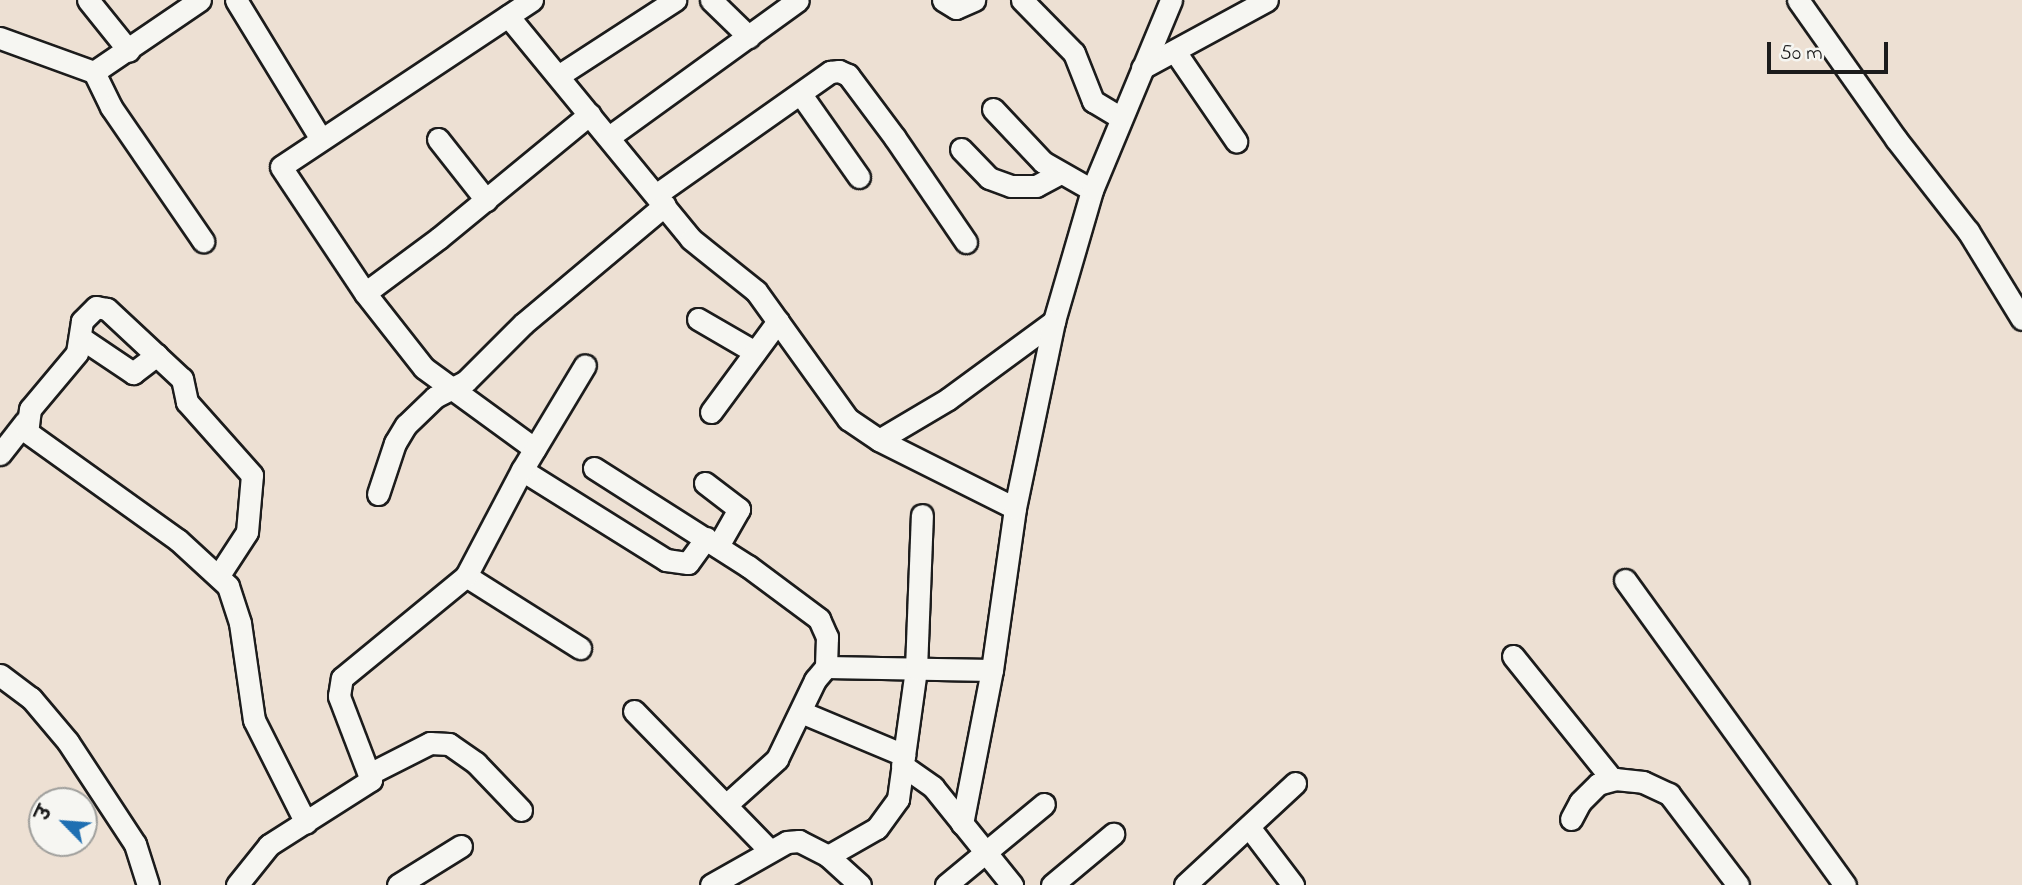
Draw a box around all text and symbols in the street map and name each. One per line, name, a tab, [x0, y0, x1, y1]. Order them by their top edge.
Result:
scale bar	[1770, 28, 1891, 72]
text: 50 m	[1780, 39, 1823, 69]
north arrow	[28, 787, 98, 857]
text: उ	[30, 802, 60, 825]

